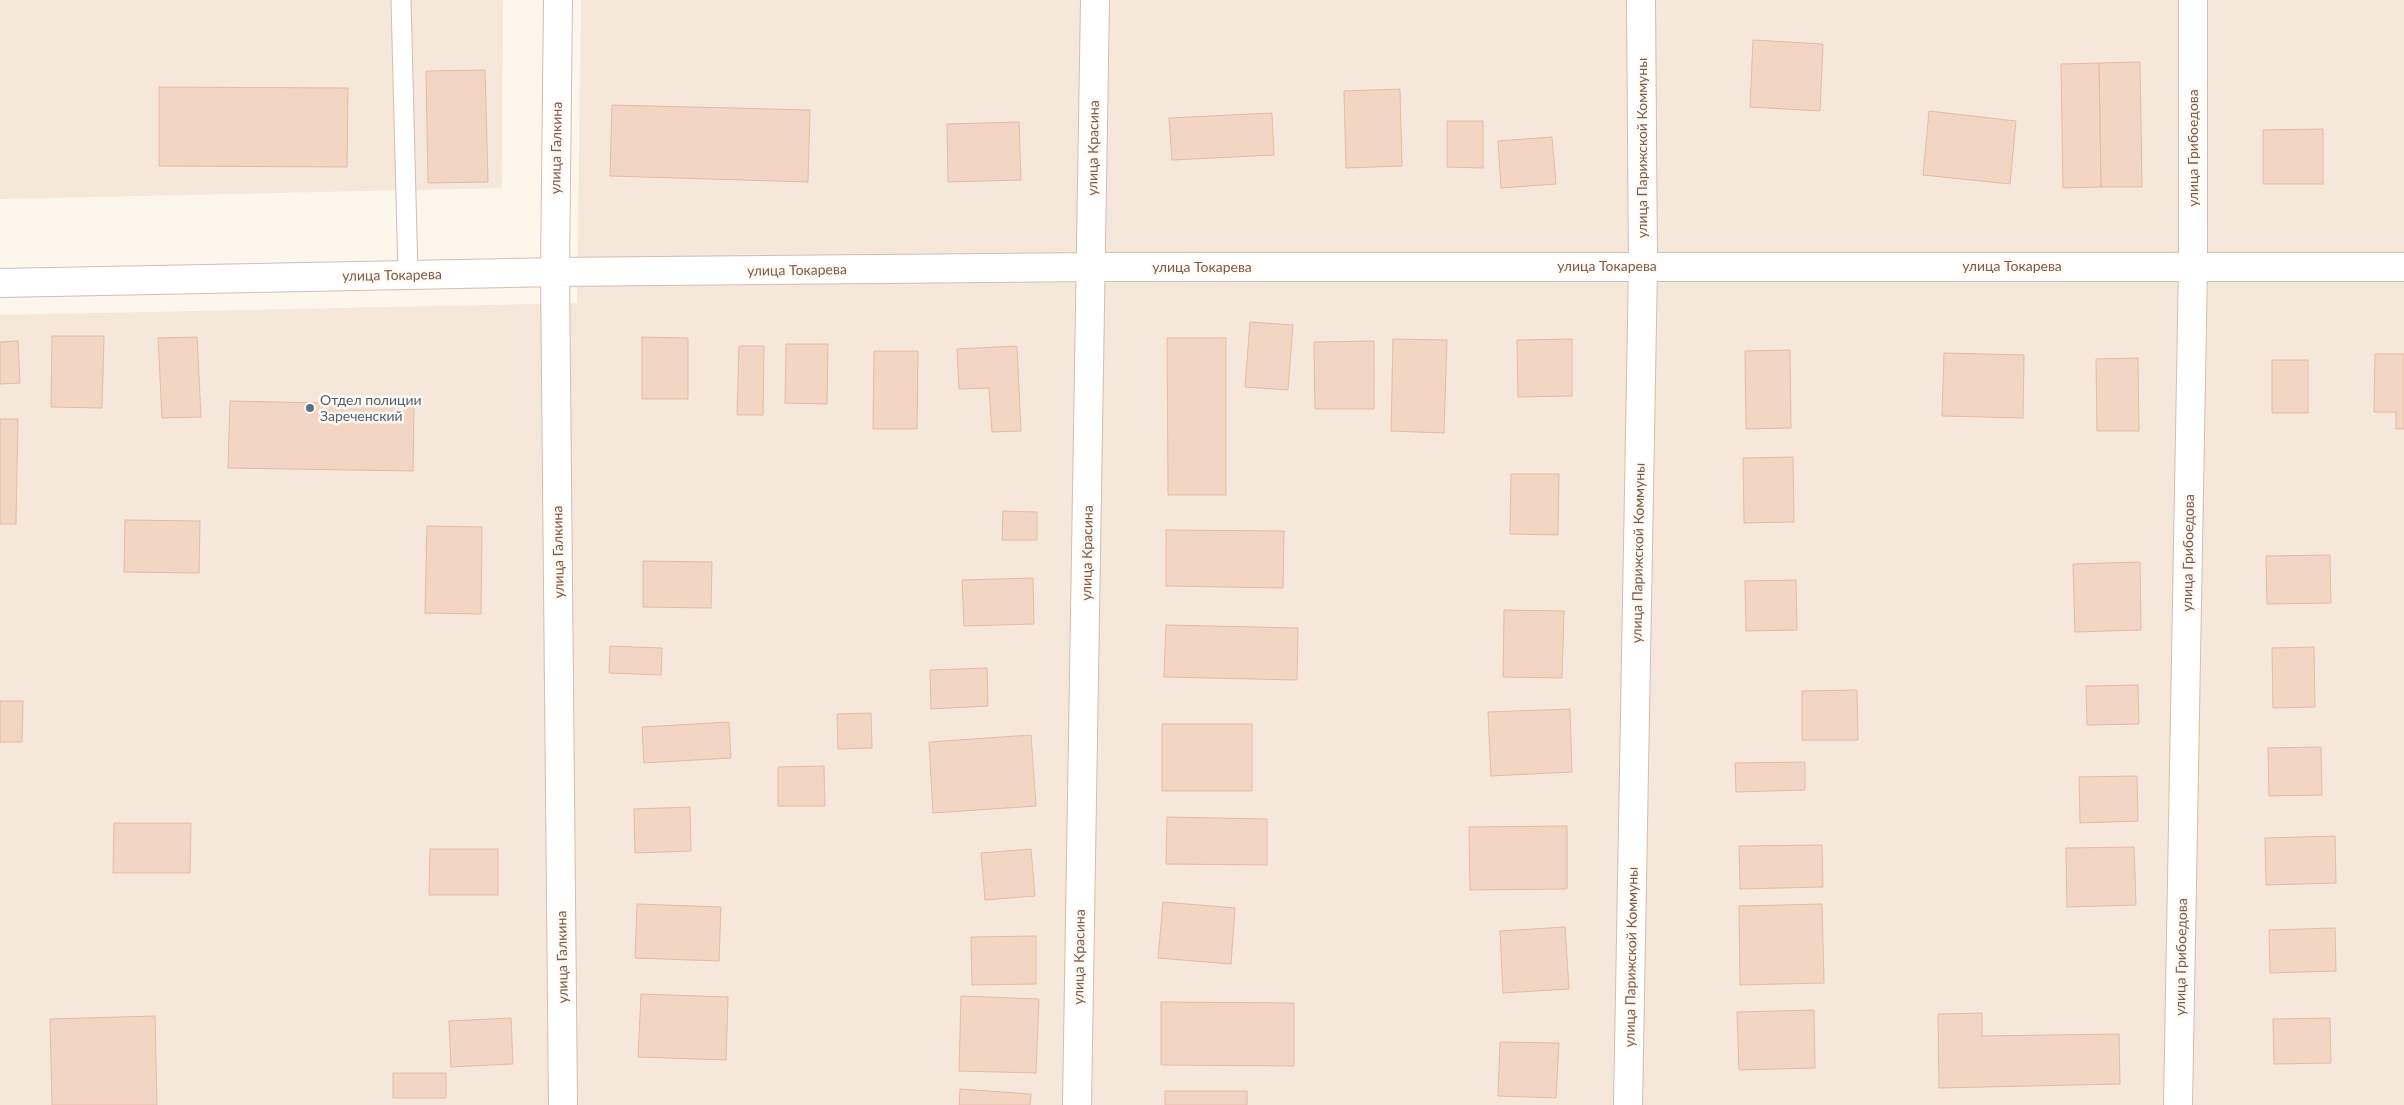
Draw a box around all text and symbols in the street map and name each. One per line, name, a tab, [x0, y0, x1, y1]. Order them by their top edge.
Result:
street label: улица Парижской Коммуны	[1633, 58, 1650, 238]
street label: улица Грибоедова	[2184, 89, 2201, 207]
street label: улица Красина	[1083, 100, 1102, 196]
street label: улица Галкина	[546, 102, 565, 194]
street label: улица Токарева	[1557, 257, 1657, 274]
street label: улица Токарева	[1962, 257, 2062, 274]
street label: улица Токарева	[1152, 258, 1252, 275]
street label: улица Токарева	[747, 260, 847, 279]
street label: улица Токарева	[342, 265, 442, 284]
place label: Отдел полиции Зареченский	[320, 391, 422, 424]
marker: Отдел полиции Зареченский	[304, 402, 316, 414]
street label: улица Парижской Коммуны	[1627, 463, 1648, 643]
street label: улица Грибоедова	[2178, 494, 2197, 612]
street label: улица Красина	[1077, 505, 1096, 601]
street label: улица Галкина	[548, 506, 567, 598]
street label: улица Парижской Коммуны	[1620, 867, 1641, 1047]
street label: улица Грибоедова	[2171, 898, 2190, 1016]
street label: улица Красина	[1069, 909, 1088, 1005]
street label: улица Галкина	[552, 911, 571, 1003]

